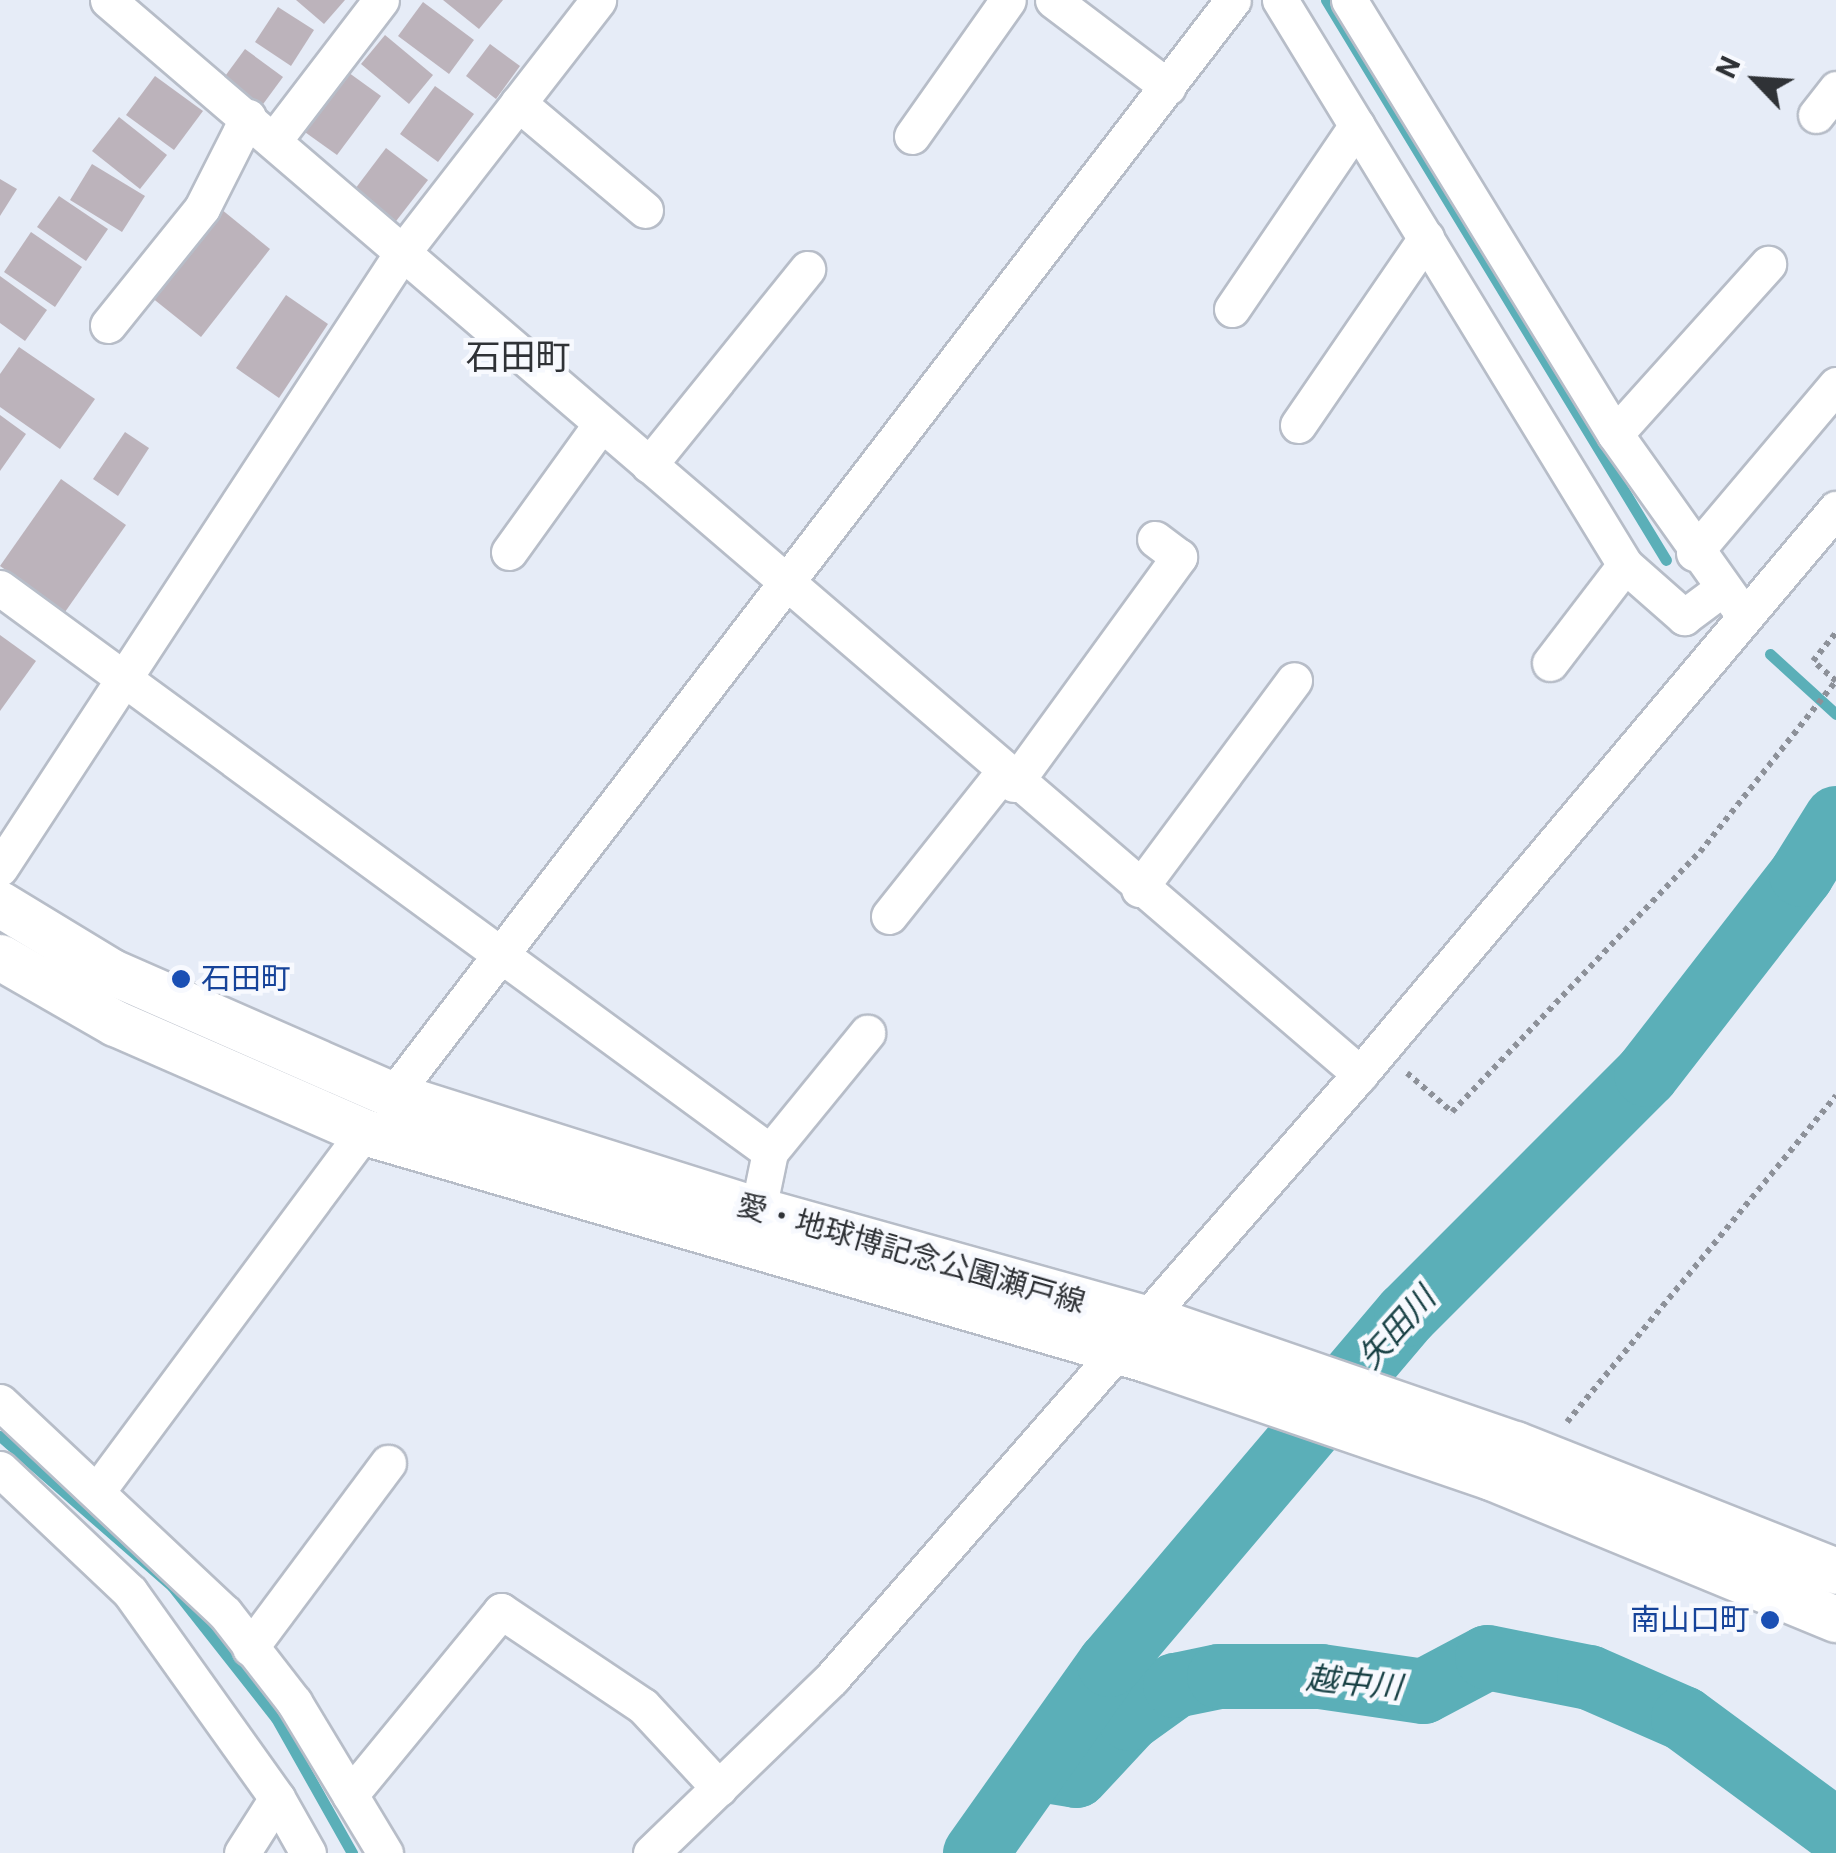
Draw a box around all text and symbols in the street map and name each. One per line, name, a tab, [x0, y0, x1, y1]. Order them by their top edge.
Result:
north arrow	[1706, 30, 1806, 130]
text: N	[1709, 51, 1747, 83]
district label: 石田町	[466, 337, 570, 379]
place label: 石田町	[201, 961, 291, 997]
marker: 石田町	[170, 968, 192, 990]
street label: 愛・地球博記念公園瀬戸線	[733, 1187, 1089, 1321]
water label: 矢田川	[1351, 1279, 1443, 1377]
place label: 南山口町	[1630, 1602, 1750, 1638]
marker: 南山口町	[1759, 1609, 1781, 1631]
water label: 越中川	[1304, 1659, 1404, 1707]

